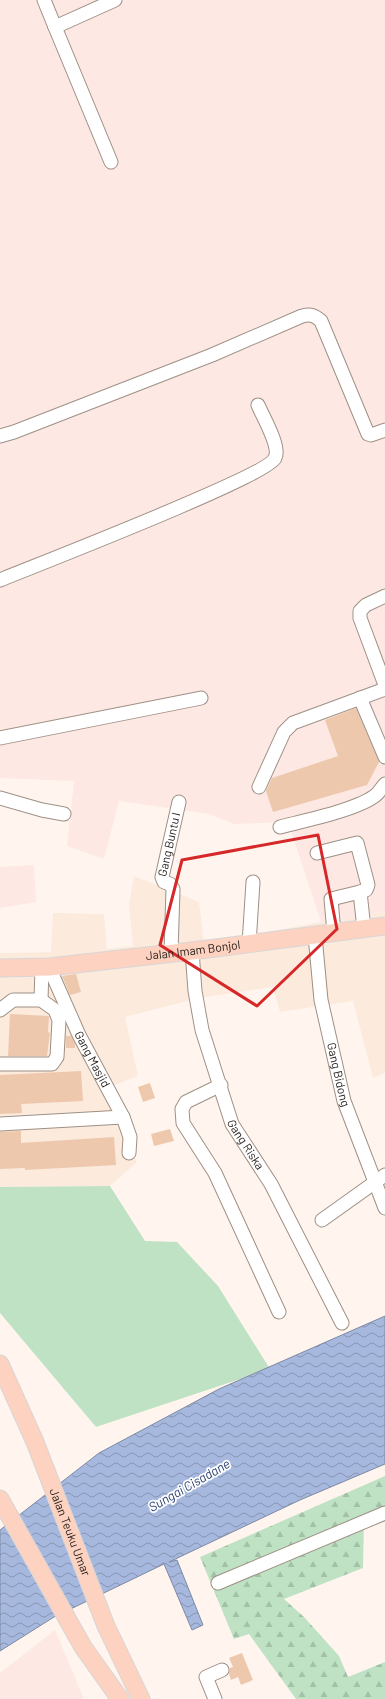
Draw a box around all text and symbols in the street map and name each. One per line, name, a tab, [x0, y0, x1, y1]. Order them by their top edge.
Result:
street label: Gang Buntu I	[154, 811, 182, 878]
street label: Jalan Imam Bonjol	[145, 937, 241, 962]
street label: Gang Masjid	[72, 1028, 114, 1089]
street label: Gang Bidong	[325, 1041, 354, 1109]
street label: Gang Riska	[225, 1118, 268, 1172]
water label: Sungai Cisadane	[145, 1455, 233, 1515]
street label: Jalan Teuku Umar	[47, 1486, 94, 1578]

